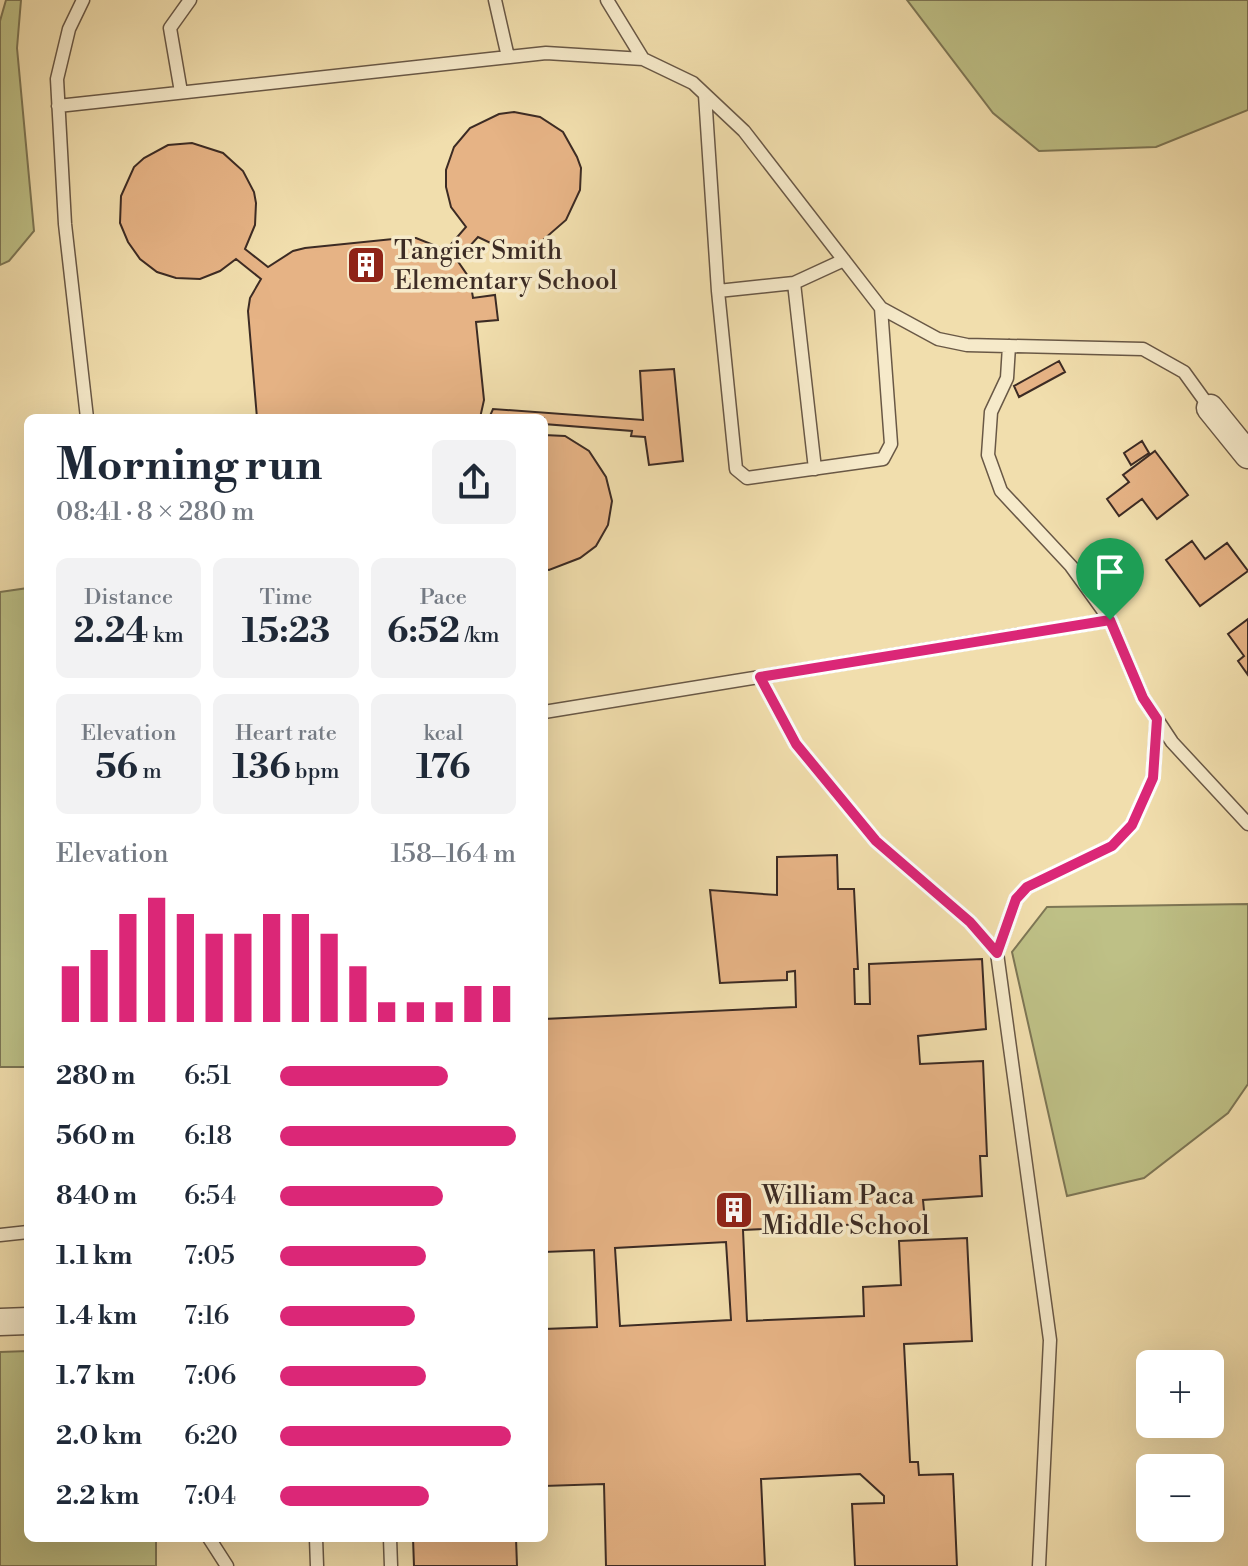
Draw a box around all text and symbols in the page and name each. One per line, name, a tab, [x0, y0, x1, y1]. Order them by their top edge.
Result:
place label: Tangier Smith Elementary School	[394, 235, 618, 297]
building icon: Tangier Smith Elementary School	[345, 244, 387, 286]
text: Morning run	[56, 438, 322, 493]
button: share	[432, 440, 516, 524]
text: 08:41 · 8 × 280 m	[56, 496, 255, 528]
pin	[1076, 538, 1144, 620]
icon: arrive	[1088, 550, 1132, 594]
text: Distance	[84, 584, 173, 611]
text: Time	[260, 584, 312, 611]
text: Pace	[420, 584, 467, 611]
text: 2.24	[74, 611, 148, 653]
text: 15:23	[242, 611, 330, 653]
text: 6:52	[387, 611, 460, 653]
text: km	[148, 622, 184, 649]
text: /km	[460, 622, 500, 649]
text: Elevation	[81, 720, 176, 747]
text: Heart rate	[235, 720, 337, 747]
text: kcal	[423, 720, 463, 747]
text: 56	[96, 747, 138, 789]
text: 136	[232, 747, 291, 789]
text: 176	[416, 747, 471, 789]
text: m	[138, 758, 162, 785]
text: bpm	[291, 758, 340, 785]
text: Elevation	[56, 838, 169, 870]
text: 158–164 m	[390, 838, 516, 870]
text: 280 m	[56, 1060, 136, 1092]
text: 6:51	[184, 1060, 231, 1092]
text: 560 m	[56, 1120, 135, 1152]
text: 6:18	[184, 1120, 232, 1152]
text: 840 m	[56, 1180, 137, 1212]
text: 6:54	[184, 1180, 236, 1212]
place label: William Paca Middle School	[761, 1180, 930, 1242]
building icon: William Paca Middle School	[713, 1189, 755, 1231]
text: 1.1 km	[56, 1240, 132, 1272]
text: 7:05	[184, 1240, 235, 1272]
text: 1.4 km	[56, 1300, 137, 1332]
text: 7:16	[184, 1300, 229, 1332]
map controls	[1136, 1350, 1224, 1542]
button: +	[1136, 1350, 1224, 1438]
text: 1.7 km	[56, 1360, 135, 1392]
text: 7:06	[184, 1360, 236, 1392]
text: 2.0 km	[56, 1420, 142, 1452]
text: 6:20	[184, 1420, 238, 1452]
button: −	[1136, 1454, 1224, 1542]
text: 2.2 km	[56, 1480, 140, 1512]
text: 7:04	[184, 1480, 236, 1512]

